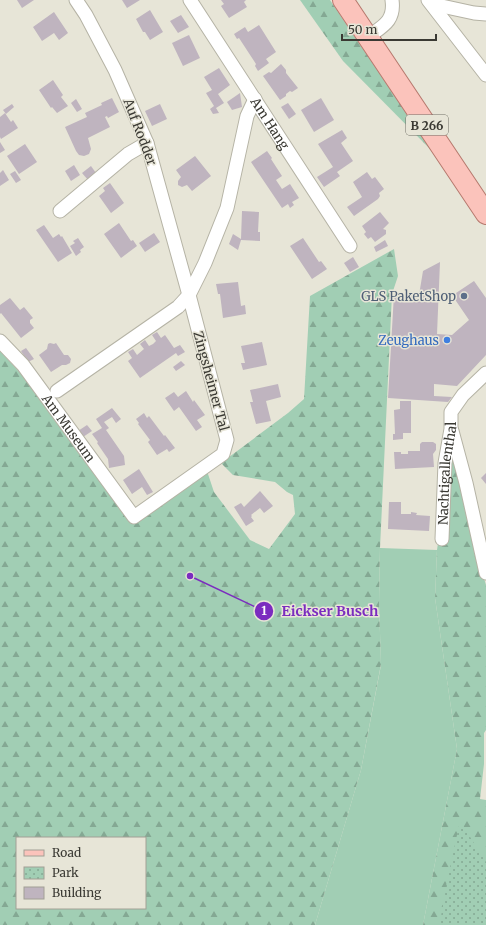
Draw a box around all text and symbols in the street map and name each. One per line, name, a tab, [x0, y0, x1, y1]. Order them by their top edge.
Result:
scale bar	[342, 16, 436, 42]
text: 50 m	[348, 22, 377, 37]
street label: Am Hang	[246, 93, 293, 153]
street label: Auf Rodder	[119, 95, 161, 168]
road number: B 266	[406, 115, 448, 135]
place label: GLS PaketShop	[361, 288, 456, 305]
marker: GLS PaketShop	[459, 291, 469, 301]
street label: Zingsheimer Tal	[189, 329, 233, 433]
place label: Zeughaus	[378, 332, 439, 349]
marker: Zeughaus	[442, 335, 452, 345]
street label: Am Museum	[38, 390, 99, 465]
street label: Nachtigallenthal	[434, 422, 460, 525]
callout: Eickser Busch	[254, 598, 387, 624]
text: Eickser Busch	[282, 602, 379, 620]
text: 1	[261, 603, 267, 618]
legend	[16, 837, 146, 909]
text: Road	[52, 845, 81, 860]
text: Park	[52, 865, 79, 880]
text: Building	[52, 885, 102, 900]

